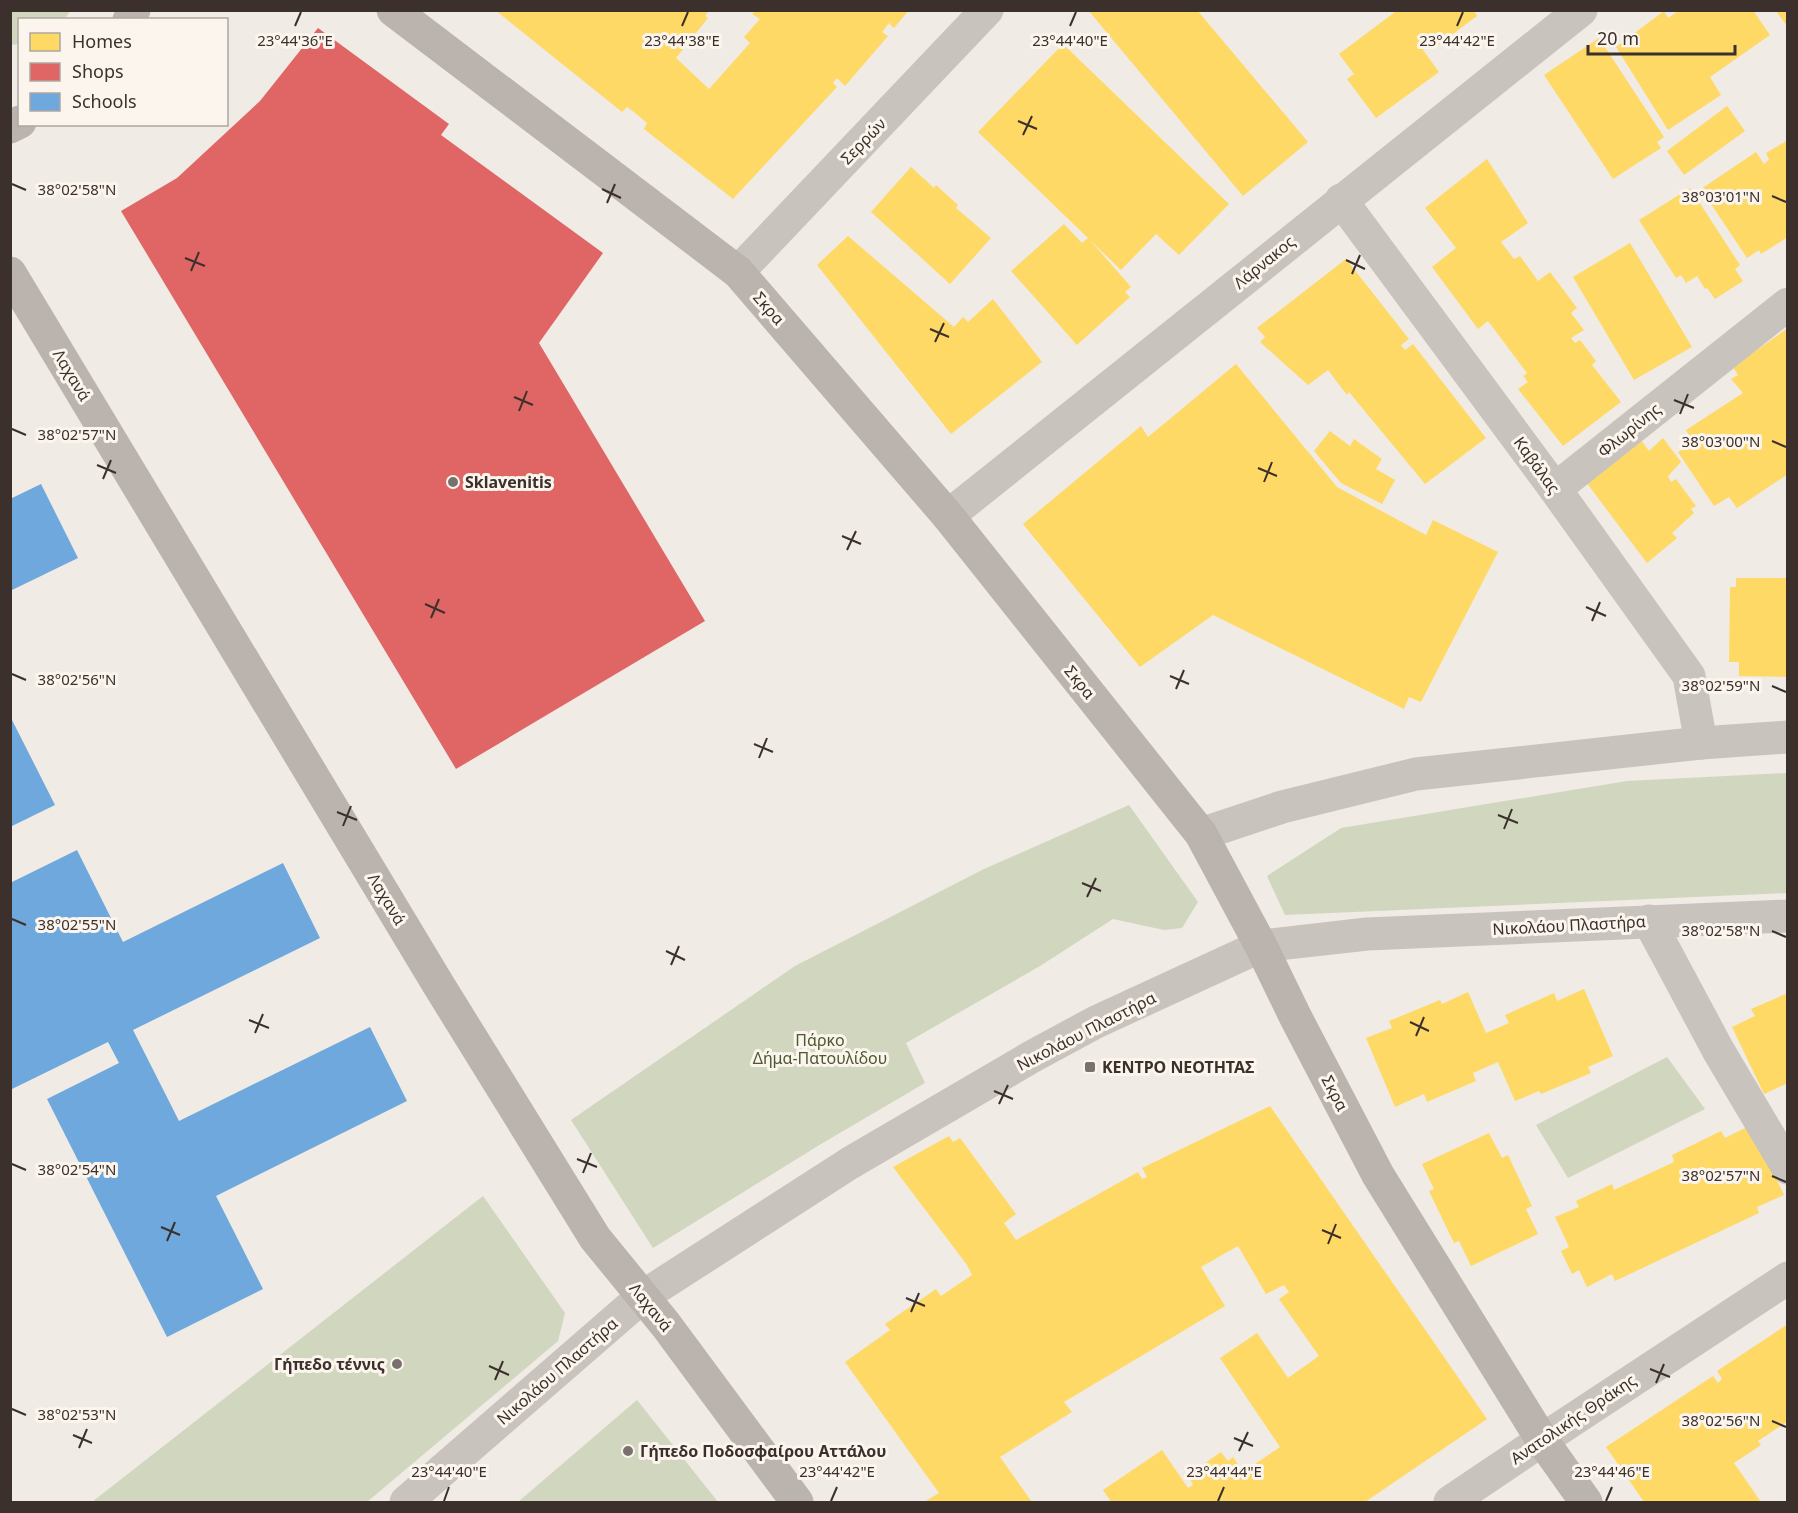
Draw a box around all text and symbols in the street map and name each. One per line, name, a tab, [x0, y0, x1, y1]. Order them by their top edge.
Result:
legend	[18, 18, 228, 126]
scale bar	[1588, 18, 1735, 56]
text: 20 m	[1597, 26, 1639, 50]
text: Homes	[72, 29, 132, 53]
text: 23°44'36"E	[257, 30, 333, 50]
text: 23°44'38"E	[644, 30, 720, 50]
text: 23°44'40"E	[1032, 30, 1108, 50]
text: 23°44'42"E	[1419, 30, 1495, 50]
text: Shops	[72, 59, 124, 83]
text: Schools	[72, 89, 137, 113]
street label: Σερρών	[835, 113, 891, 169]
text: 38°02'58"N	[38, 179, 116, 199]
text: 38°03'01"N	[1682, 186, 1760, 206]
street label: Λάρνακος	[1229, 230, 1299, 294]
street label: Σκρα	[748, 287, 790, 329]
street label: Λαχανά	[48, 345, 96, 405]
street label: Φλωρίνης	[1593, 398, 1665, 462]
text: 38°02'57"N	[38, 424, 116, 444]
text: 38°03'00"N	[1682, 431, 1760, 451]
street label: Καβάλας	[1509, 432, 1565, 498]
place label: Sklavenitis	[465, 471, 552, 493]
marker: Sklavenitis	[446, 475, 460, 489]
street label: Σκρα	[1060, 661, 1100, 703]
text: 38°02'56"N	[38, 669, 116, 689]
text: 38°02'59"N	[1682, 675, 1760, 695]
street label: Λαχανά	[363, 869, 411, 929]
street label: Νικολάου Πλαστήρα	[1492, 910, 1646, 940]
text: 38°02'55"N	[38, 914, 116, 934]
text: 38°02'58"N	[1682, 920, 1760, 940]
street label: Νικολάου Πλαστήρα	[1013, 986, 1159, 1076]
park label: Πάρκο Δήμα-Πατουλίδου	[753, 1029, 887, 1069]
place label: ΚΕΝΤΡΟ ΝΕΟΤΗΤΑΣ	[1102, 1056, 1254, 1078]
marker: ΚΕΝΤΡΟ ΝΕΟΤΗΤΑΣ	[1083, 1060, 1097, 1074]
street label: Σκρα	[1317, 1071, 1353, 1115]
text: 38°02'54"N	[38, 1159, 116, 1179]
text: 38°02'57"N	[1682, 1165, 1760, 1185]
street label: Λαχανά	[625, 1278, 677, 1336]
street label: Νικολάου Πλαστήρα	[492, 1312, 622, 1430]
place label: Γήπεδο τέννις	[274, 1353, 385, 1375]
marker: Γήπεδο τέννις	[390, 1357, 404, 1371]
street label: Ανατολικής Θράκης	[1506, 1369, 1640, 1469]
text: 38°02'53"N	[38, 1404, 116, 1424]
text: 38°02'56"N	[1682, 1410, 1760, 1430]
place label: Γήπεδο Ποδοσφαίρου Αττάλου	[640, 1440, 886, 1462]
marker: Γήπεδο Ποδοσφαίρου Αττάλου	[621, 1444, 635, 1458]
text: 23°44'40"E	[411, 1461, 487, 1481]
text: 23°44'42"E	[799, 1461, 875, 1481]
text: 23°44'44"E	[1186, 1461, 1262, 1481]
text: 23°44'46"E	[1574, 1461, 1650, 1481]

